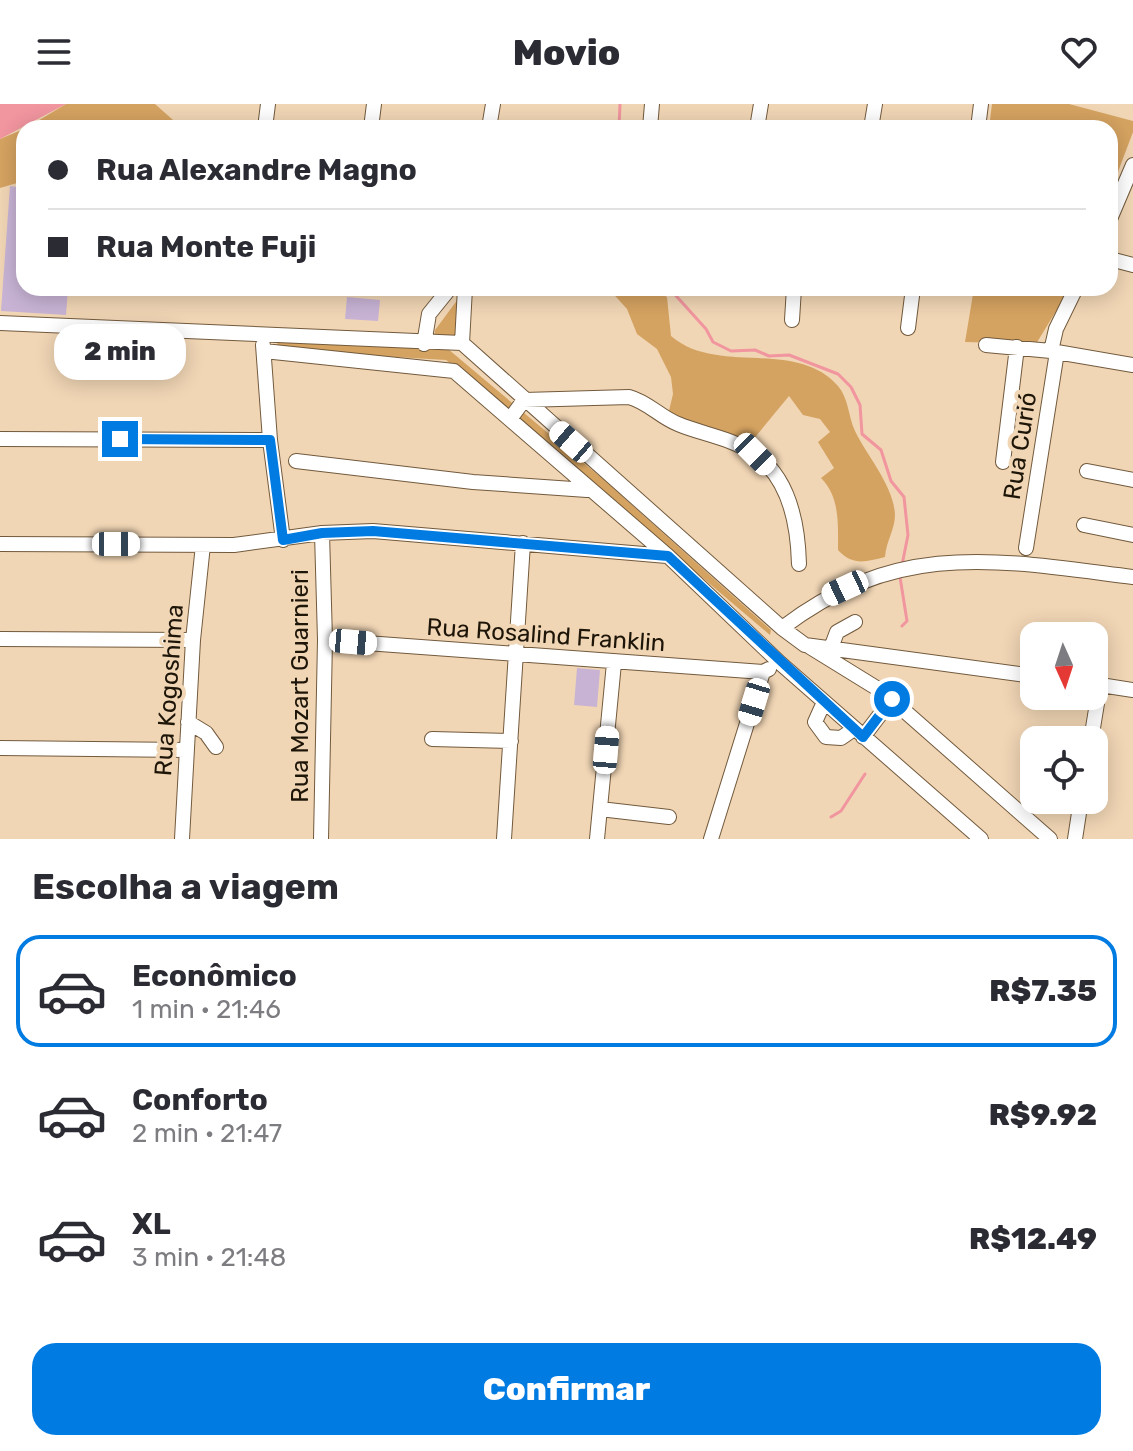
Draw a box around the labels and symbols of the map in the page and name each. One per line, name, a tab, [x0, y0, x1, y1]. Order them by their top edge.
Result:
callout: 2 min	[54, 323, 186, 379]
street label: Rua Curió	[998, 390, 1042, 502]
car	[545, 417, 597, 467]
route end	[102, 421, 138, 457]
car	[730, 429, 780, 479]
car	[92, 532, 140, 556]
car	[818, 567, 872, 609]
street label: Rua Mozart Guarnieri	[286, 569, 314, 803]
street label: Rua Kogoshima	[149, 603, 189, 777]
street label: Rua Rosalind Franklin	[426, 613, 666, 657]
north arrow	[1020, 622, 1108, 710]
car	[328, 628, 378, 656]
car	[736, 676, 772, 728]
route start	[874, 681, 910, 717]
car	[592, 725, 620, 775]

